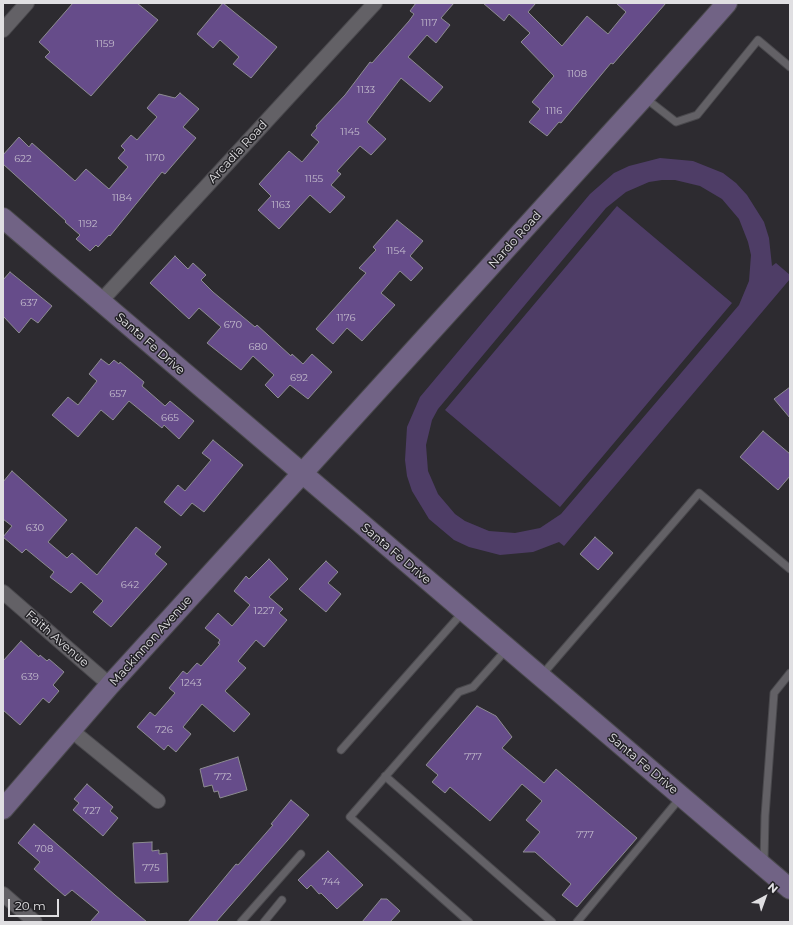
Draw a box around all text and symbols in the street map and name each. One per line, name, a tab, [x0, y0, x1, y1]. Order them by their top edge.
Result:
house number: 1117	[421, 17, 437, 29]
house number: 1159	[96, 38, 114, 50]
house number: 1108	[567, 68, 587, 80]
house number: 1133	[357, 84, 375, 96]
house number: 1116	[546, 105, 562, 117]
street label: Arcadia Road	[205, 118, 271, 186]
house number: 1145	[340, 126, 360, 138]
house number: 1170	[145, 152, 165, 164]
house number: 622	[14, 153, 32, 165]
house number: 1155	[305, 173, 323, 185]
house number: 1184	[112, 192, 132, 204]
house number: 1163	[272, 199, 290, 211]
street label: Nardo Road	[486, 209, 544, 271]
house number: 1192	[79, 218, 97, 230]
house number: 1154	[386, 245, 406, 257]
house number: 637	[20, 297, 38, 309]
street label: Santa Fe Drive	[113, 310, 187, 378]
house number: 1176	[337, 312, 355, 324]
house number: 670	[224, 319, 242, 331]
house number: 680	[248, 341, 268, 353]
house number: 692	[290, 372, 308, 384]
house number: 657	[109, 388, 127, 400]
house number: 665	[161, 412, 179, 424]
street label: Santa Fe Drive	[358, 521, 434, 587]
house number: 630	[26, 522, 44, 534]
house number: 642	[121, 579, 139, 591]
street label: Mackinnon Avenue	[107, 593, 195, 689]
house number: 1227	[254, 605, 274, 617]
street label: Faith Avenue	[22, 608, 92, 670]
house number: 639	[21, 671, 39, 683]
house number: 1243	[180, 677, 202, 689]
house number: 726	[155, 724, 173, 736]
street label: Santa Fe Drive	[605, 731, 681, 797]
house number: 777	[464, 751, 482, 763]
house number: 772	[214, 771, 232, 783]
house number: 727	[83, 805, 101, 817]
house number: 777	[576, 829, 594, 841]
house number: 708	[35, 843, 53, 855]
house number: 775	[142, 862, 160, 874]
house number: 744	[322, 876, 340, 888]
north arrow	[745, 877, 785, 917]
text: N	[765, 880, 781, 896]
scale bar	[10, 891, 61, 917]
text: 20 m	[15, 898, 46, 913]

